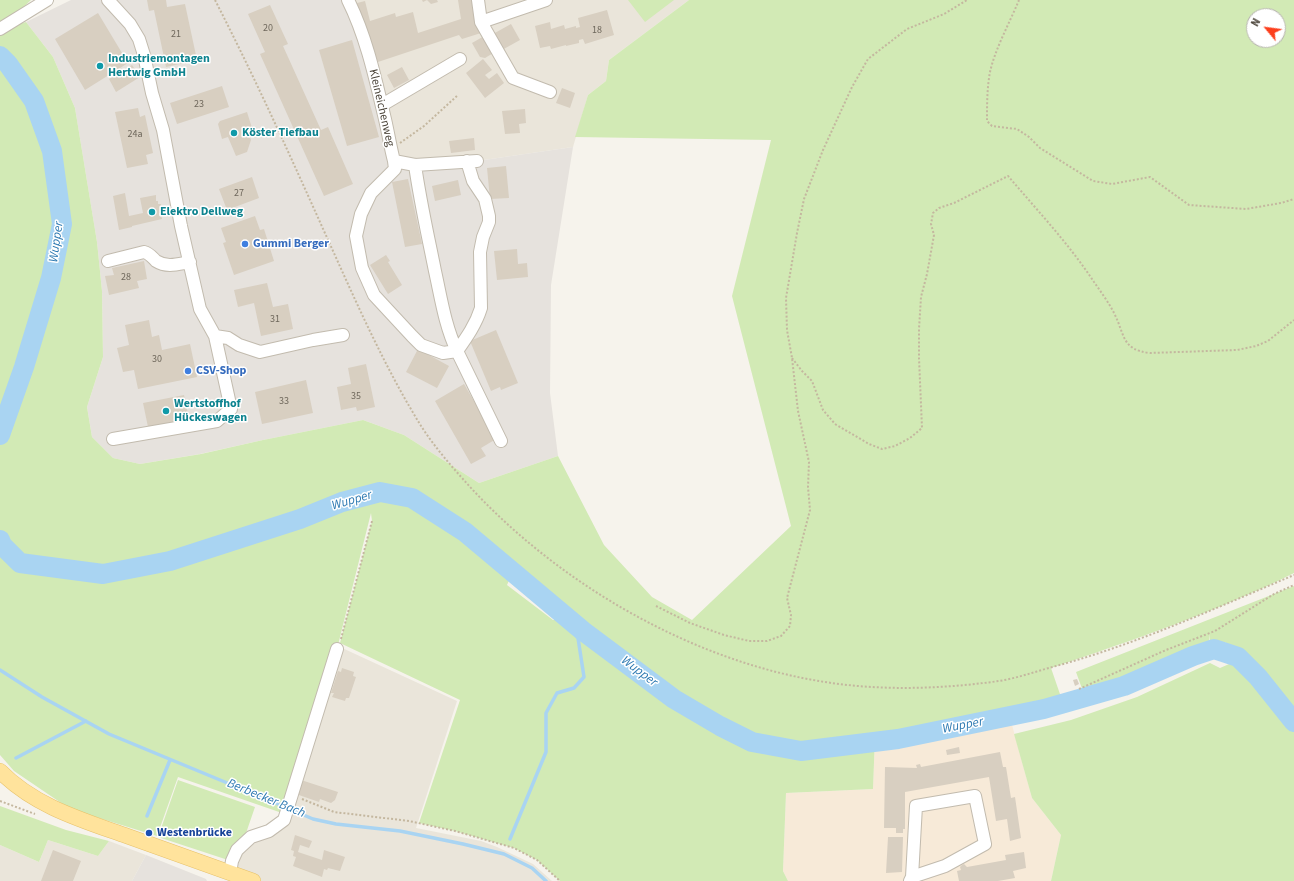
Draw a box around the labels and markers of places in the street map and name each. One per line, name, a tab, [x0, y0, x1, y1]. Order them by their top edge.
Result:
place label: Industriemontagen Hertwig GmbH	[108, 52, 210, 80]
marker: Industriemontagen Hertwig GmbH	[95, 61, 105, 71]
place label: Köster Tiefbau	[242, 126, 319, 140]
marker: Köster Tiefbau	[229, 128, 239, 138]
place label: Elektro Dellweg	[160, 205, 243, 219]
marker: Elektro Dellweg	[147, 207, 157, 217]
place label: Gummi Berger	[253, 237, 329, 251]
marker: Gummi Berger	[240, 239, 250, 249]
place label: CSV-Shop	[196, 364, 246, 378]
marker: CSV-Shop	[183, 366, 193, 376]
place label: Wertstoffhof Hückeswagen	[174, 397, 247, 425]
marker: Wertstoffhof Hückeswagen	[161, 406, 171, 416]
place label: Westenbrücke	[157, 826, 232, 840]
marker: Westenbrücke	[144, 828, 154, 838]

